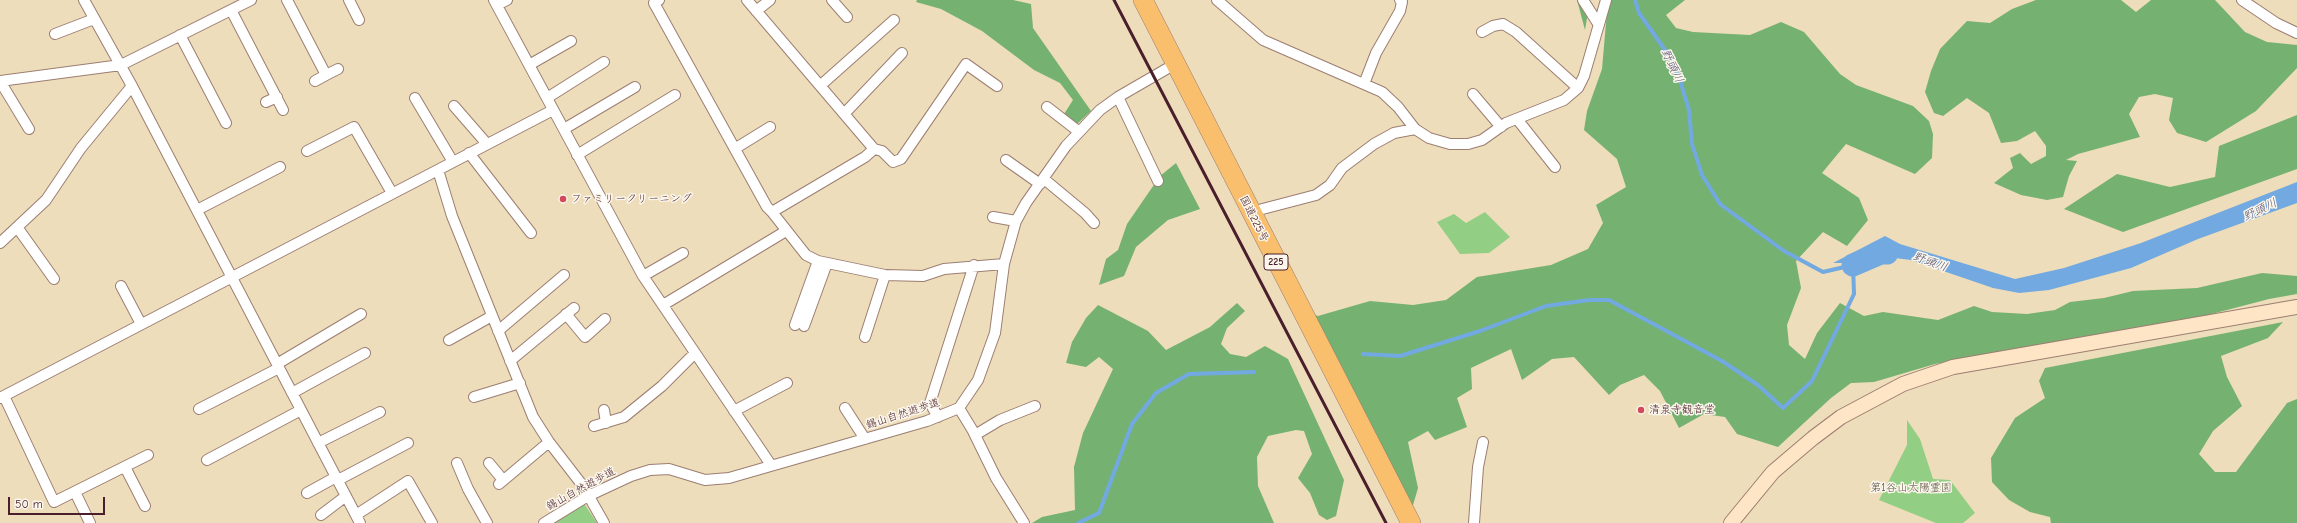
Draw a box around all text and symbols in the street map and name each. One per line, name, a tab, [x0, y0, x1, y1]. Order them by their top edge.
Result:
water label: 野頭川	[1658, 47, 1686, 85]
place label: ファミリークリーニング	[571, 192, 692, 206]
marker: ファミリークリーニング	[558, 194, 568, 204]
street label: 国道225号	[1237, 194, 1271, 244]
water label: 野頭川	[2241, 196, 2279, 224]
water label: 野頭川	[1911, 249, 1949, 275]
road number: 225	[1264, 254, 1288, 270]
street label: 錫山自然遊歩道	[864, 396, 942, 432]
place label: 清泉寺観音堂	[1649, 403, 1715, 417]
marker: 清泉寺観音堂	[1636, 405, 1646, 415]
street label: 錫山自然遊歩道	[544, 465, 618, 513]
park label: 第1谷山太陽霊園	[1870, 481, 1952, 495]
scale bar	[10, 489, 107, 515]
text: 50 m	[15, 497, 43, 511]

